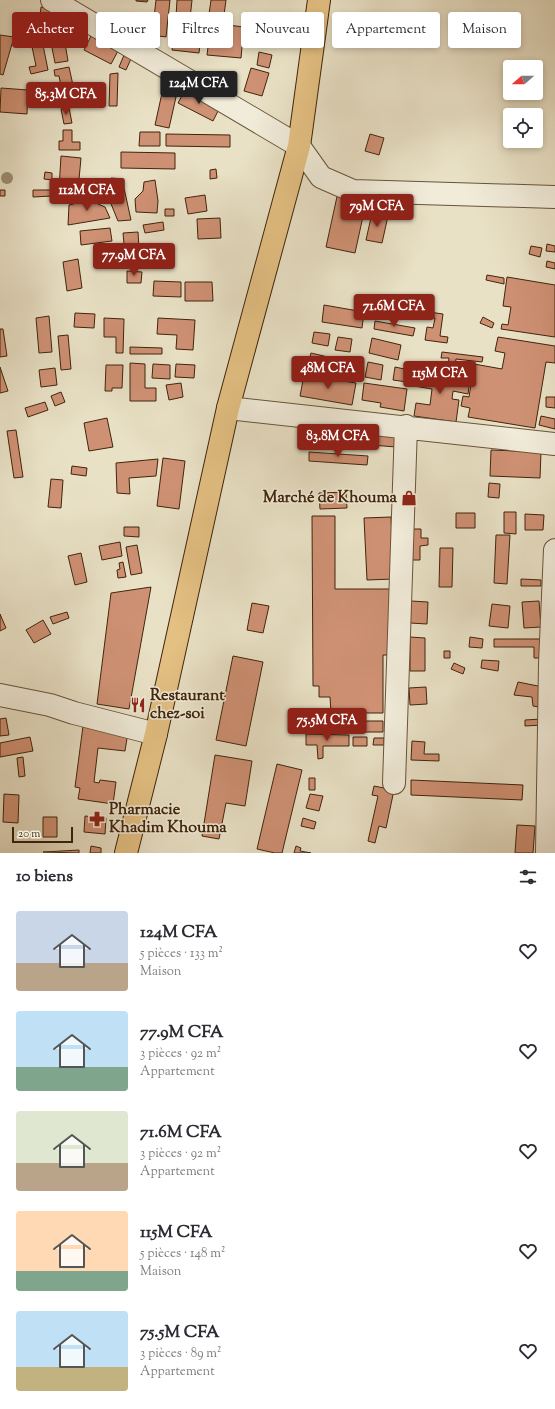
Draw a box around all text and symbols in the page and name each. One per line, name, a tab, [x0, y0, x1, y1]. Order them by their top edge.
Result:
chip: Acheter	[12, 12, 88, 48]
chip: Louer	[96, 12, 160, 48]
chip: Filtres	[168, 12, 233, 48]
chip: Nouveau	[241, 12, 324, 48]
chip: Appartement	[332, 12, 440, 48]
chip: Maison	[448, 12, 521, 48]
north arrow	[503, 60, 543, 100]
map controls	[503, 60, 543, 148]
pin: 124M CFA	[158, 71, 240, 105]
text: 124M CFA	[169, 75, 229, 93]
pin: 85.3M CFA	[20, 82, 112, 116]
text: 85.3M CFA	[35, 86, 97, 104]
button: locate	[503, 108, 543, 148]
pin: 112M CFA	[46, 178, 128, 212]
text: 112M CFA	[58, 182, 116, 200]
pin: 79M CFA	[340, 194, 414, 228]
text: 79M CFA	[350, 198, 404, 216]
pin: 77.9M CFA	[88, 243, 180, 277]
text: 77.9M CFA	[102, 247, 166, 265]
pin: 71.6M CFA	[348, 294, 440, 328]
text: 71.6M CFA	[363, 298, 425, 316]
pin: 48M CFA	[291, 356, 365, 390]
text: 48M CFA	[300, 360, 356, 378]
pin: 115M CFA	[399, 361, 481, 395]
text: 115M CFA	[412, 365, 468, 383]
pin: 83.8M CFA	[292, 424, 384, 458]
text: 83.8M CFA	[306, 428, 370, 446]
place label: Marché de Khouma	[263, 487, 398, 510]
shop icon: Marché de Khouma	[400, 489, 418, 507]
place label: Restaurant chez-soi	[150, 685, 225, 726]
restaurant icon: Restaurant chez-soi	[129, 696, 147, 714]
pin: 75.5M CFA	[281, 708, 373, 742]
text: 75.5M CFA	[297, 712, 357, 730]
place label: Pharmacie Khadim Khouma	[109, 799, 227, 840]
pharmacy icon: Pharmacie Khadim Khouma	[88, 810, 106, 828]
scale bar	[12, 825, 73, 844]
text: 20 m	[18, 826, 40, 842]
text: 10 biens	[16, 865, 73, 889]
icon: filters	[517, 866, 539, 888]
text: 124M CFA	[140, 921, 218, 945]
icon: home	[48, 927, 96, 975]
icon: heart	[517, 940, 539, 962]
text: 5 pièces · 133 m²	[140, 945, 223, 963]
text: Maison	[140, 963, 182, 981]
text: 77.9M CFA	[140, 1021, 224, 1045]
icon: home	[48, 1027, 96, 1075]
icon: heart	[517, 1040, 539, 1062]
text: 3 pièces · 92 m²	[140, 1045, 221, 1063]
text: Appartement	[140, 1063, 215, 1081]
text: 71.6M CFA	[140, 1121, 222, 1145]
icon: home	[48, 1127, 96, 1175]
icon: heart	[517, 1140, 539, 1162]
text: 3 pièces · 92 m²	[140, 1145, 221, 1163]
text: Appartement	[140, 1163, 215, 1181]
text: 115M CFA	[140, 1221, 213, 1245]
icon: home	[48, 1227, 96, 1275]
icon: heart	[517, 1240, 539, 1262]
text: 5 pièces · 148 m²	[140, 1245, 225, 1263]
text: Maison	[140, 1263, 182, 1281]
text: 75.5M CFA	[140, 1321, 220, 1345]
icon: home	[48, 1327, 96, 1375]
icon: heart	[517, 1340, 539, 1362]
text: 3 pièces · 89 m²	[140, 1345, 222, 1363]
text: Appartement	[140, 1363, 215, 1381]

